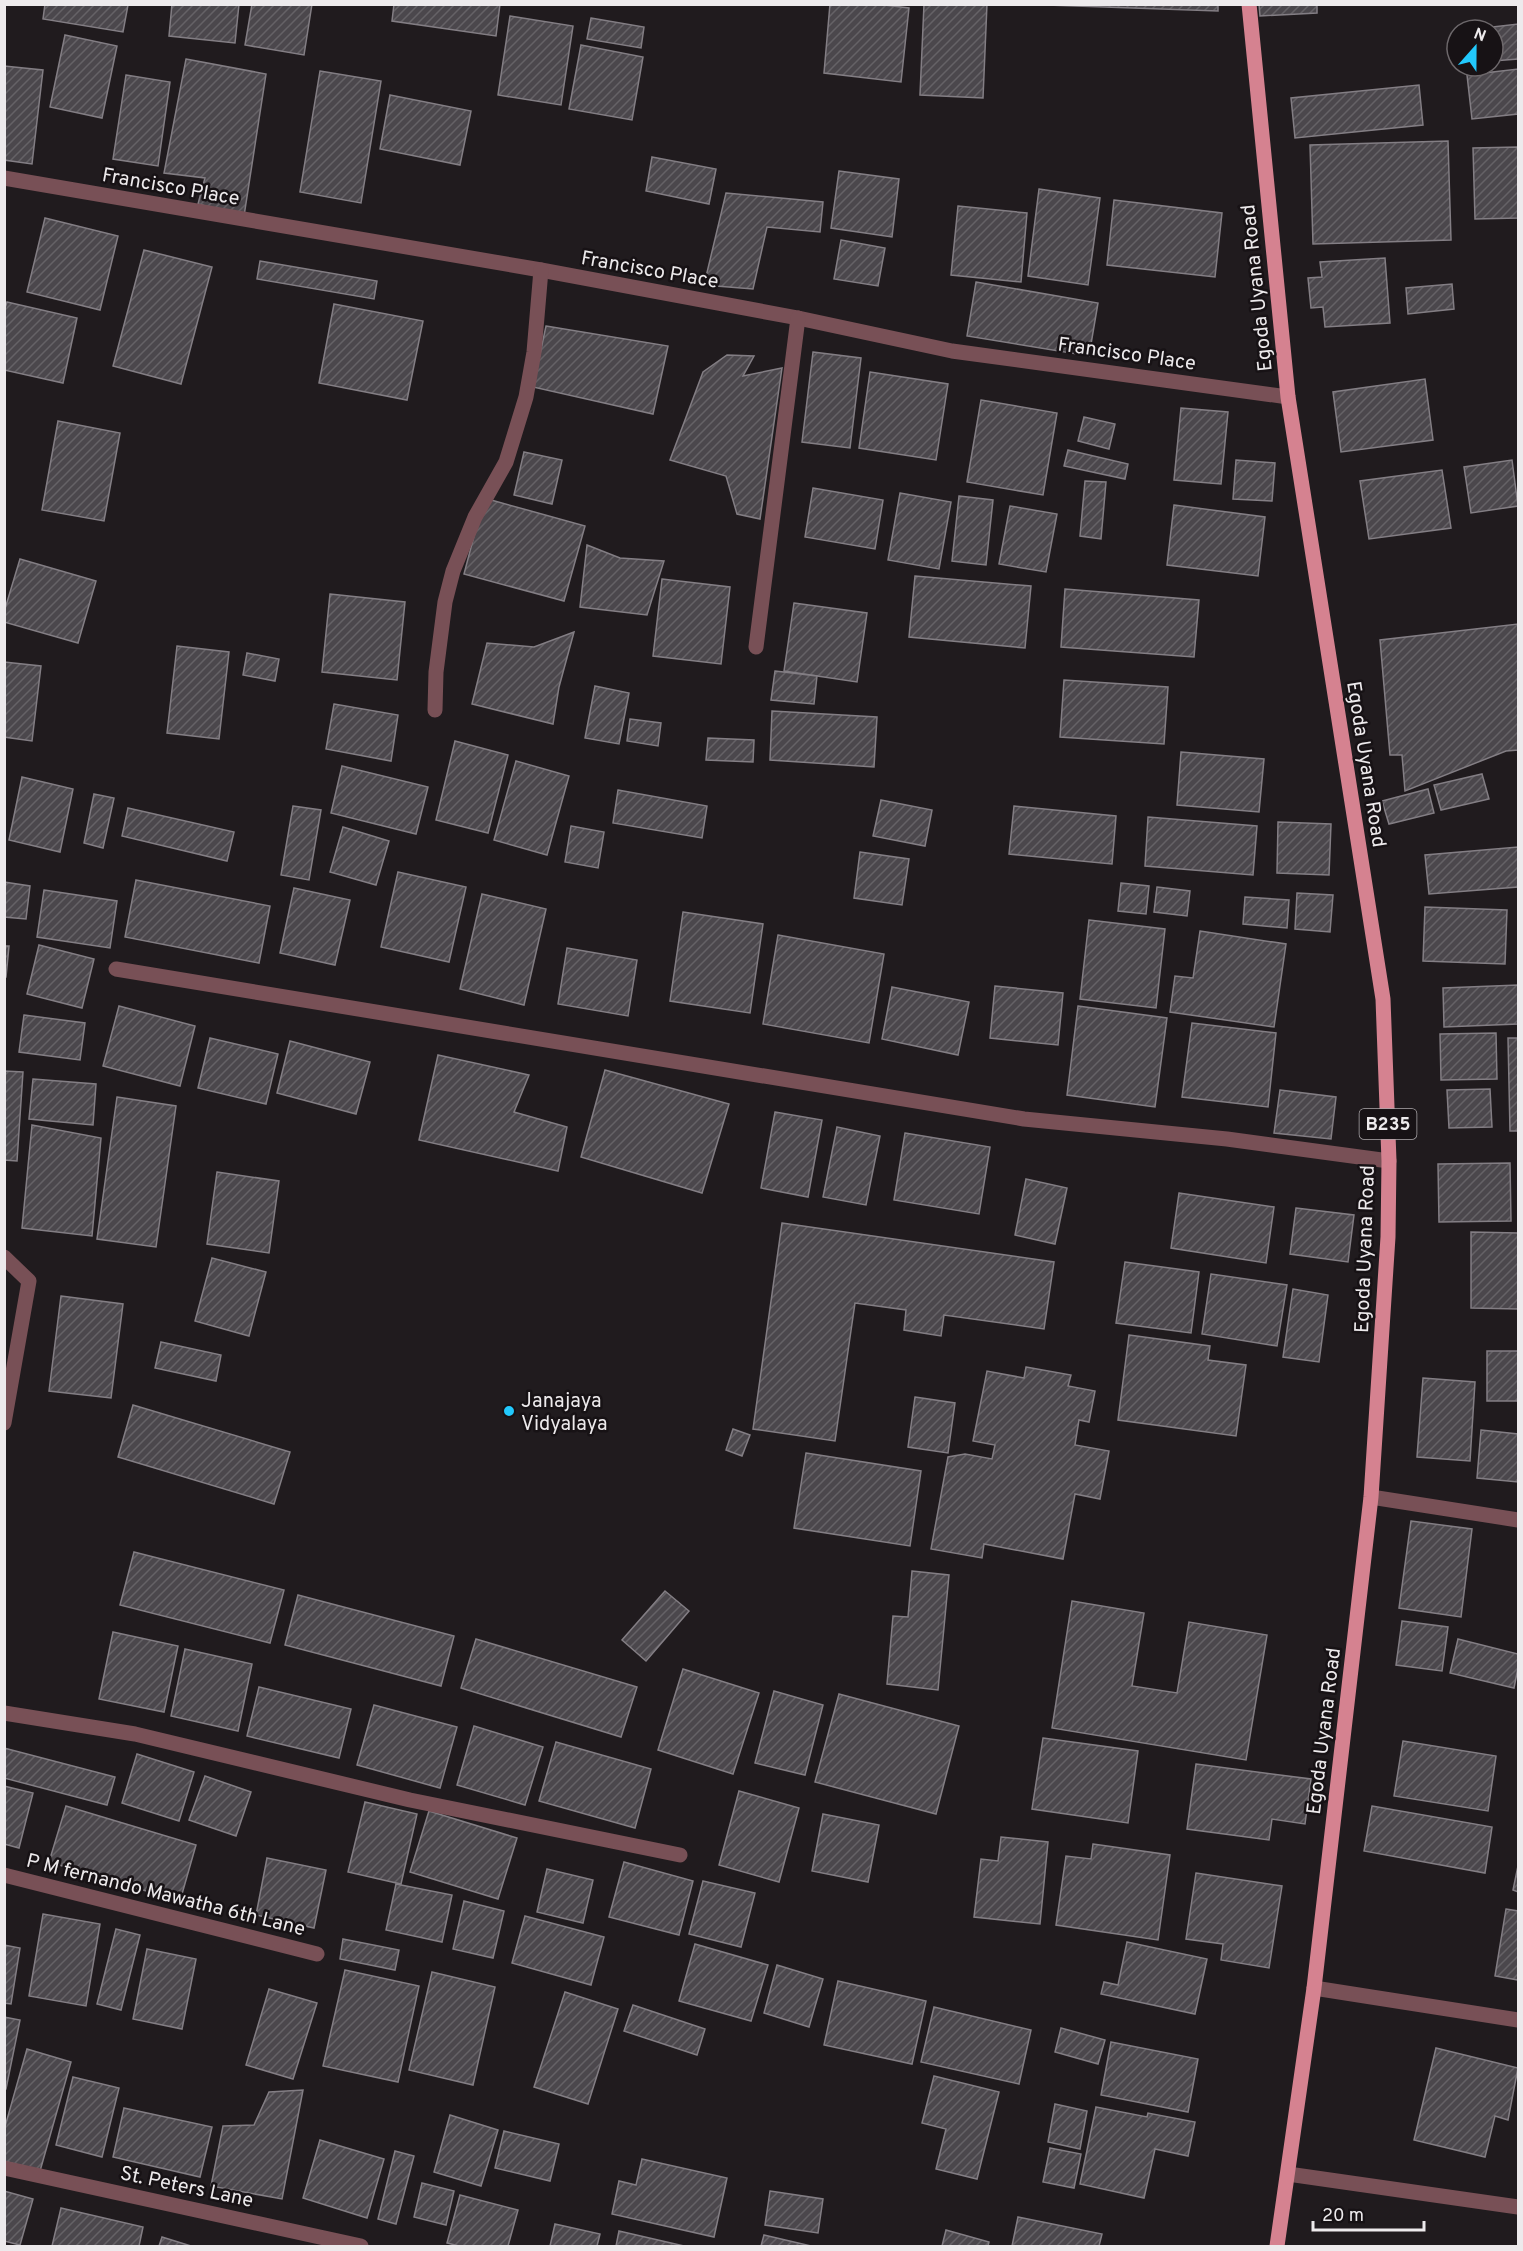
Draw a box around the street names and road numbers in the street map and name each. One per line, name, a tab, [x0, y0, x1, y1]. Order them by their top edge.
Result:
street label: Francisco Place	[100, 163, 242, 213]
street label: Egoda Uyana Road	[1236, 203, 1280, 373]
street label: Francisco Place	[579, 246, 721, 296]
street label: Francisco Place	[1056, 332, 1198, 378]
street label: Egoda Uyana Road	[1339, 679, 1391, 849]
road number: B235	[1360, 1109, 1416, 1139]
street label: Egoda Uyana Road	[1350, 1165, 1382, 1333]
street label: Egoda Uyana Road	[1302, 1646, 1348, 1816]
street label: P M fernando Mawatha 6th Lane	[23, 1849, 308, 1943]
street label: St. Peters Lane	[118, 2161, 256, 2215]

